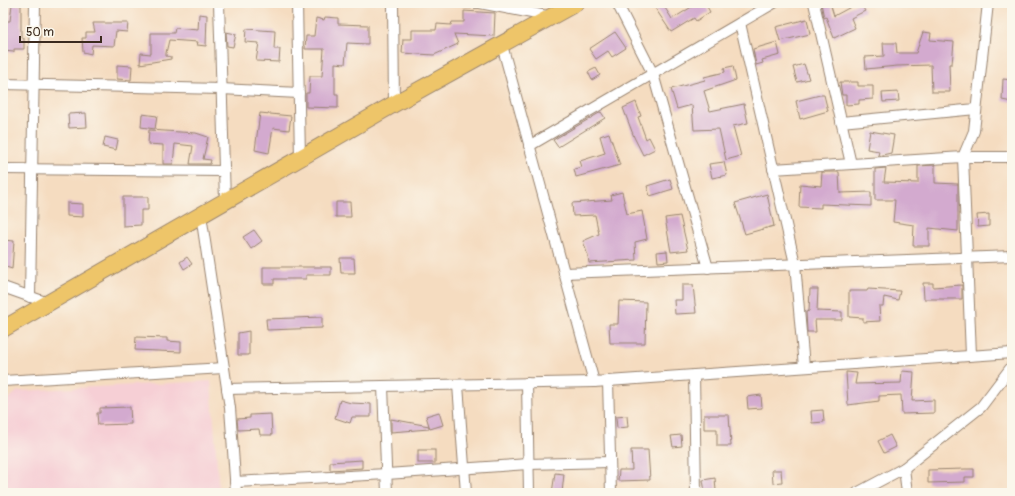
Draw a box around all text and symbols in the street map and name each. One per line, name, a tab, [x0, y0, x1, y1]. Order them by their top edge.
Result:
scale bar	[20, 18, 101, 44]
text: 50 m	[26, 25, 54, 40]

